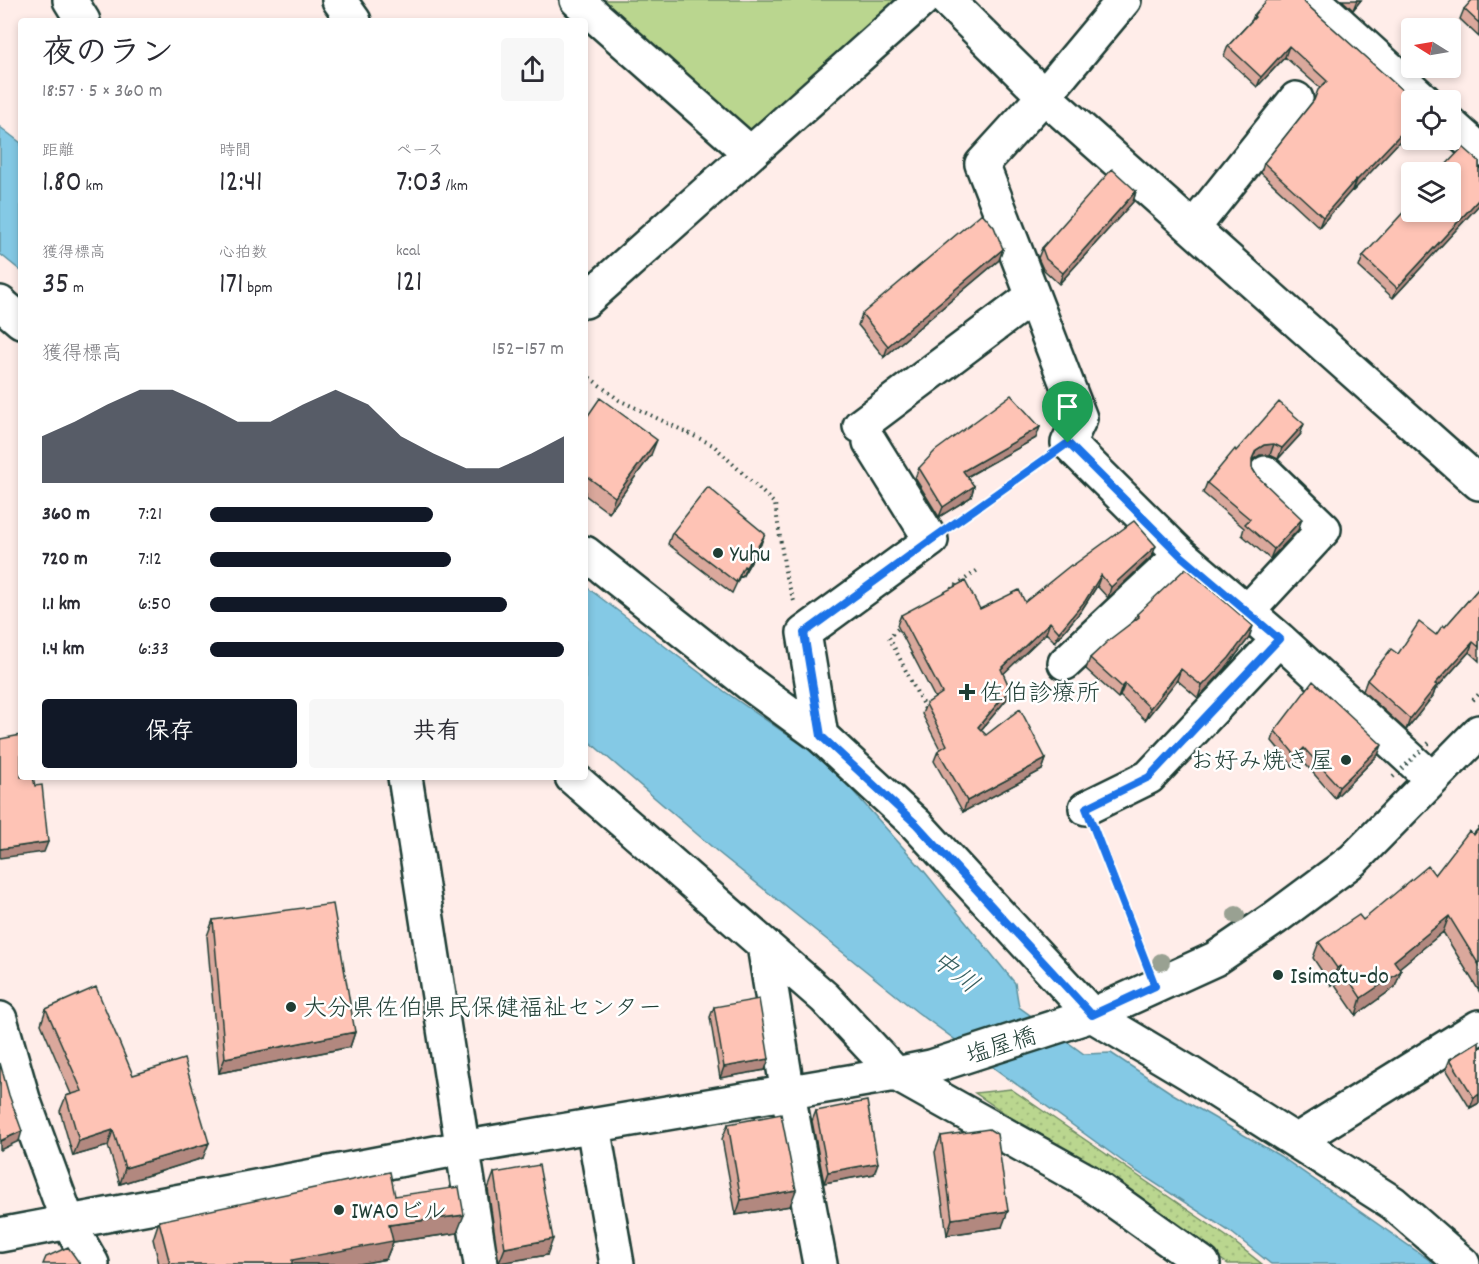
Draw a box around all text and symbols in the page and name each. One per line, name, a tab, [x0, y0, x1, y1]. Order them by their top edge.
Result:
north arrow	[1401, 18, 1461, 78]
map controls	[1401, 18, 1461, 222]
text: 夜のラン	[42, 32, 174, 79]
button: share	[501, 38, 564, 101]
text: 18:57 · 5 × 360 m	[42, 78, 163, 106]
button: locate	[1401, 90, 1461, 150]
text: 距離	[42, 140, 74, 163]
text: 時間	[219, 140, 251, 163]
text: ペース	[396, 140, 443, 163]
button: layers	[1401, 162, 1461, 222]
text: 1.80	[42, 163, 82, 206]
text: 12:41	[219, 163, 263, 206]
text: 7:03	[396, 163, 442, 206]
text: km	[82, 175, 103, 198]
text: /km	[442, 175, 468, 198]
text: kcal	[396, 240, 420, 263]
text: 獲得標高	[42, 242, 106, 265]
text: 心拍数	[219, 242, 267, 265]
text: 121	[396, 263, 422, 306]
text: 35	[42, 265, 69, 308]
text: 171	[219, 265, 244, 308]
text: m	[69, 277, 84, 300]
text: bpm	[244, 277, 273, 300]
text: 152–157 m	[492, 336, 564, 364]
text: 獲得標高	[42, 341, 122, 369]
pin	[1042, 381, 1093, 443]
icon: arrive	[1051, 390, 1084, 423]
text: 360 m	[42, 501, 90, 529]
text: 7:21	[138, 501, 162, 529]
place label: Yuhu	[730, 539, 770, 573]
text: 720 m	[42, 546, 88, 574]
text: 7:12	[138, 546, 162, 574]
marker: Yuhu	[711, 546, 725, 560]
text: 1.1 km	[42, 591, 81, 619]
text: 6:50	[138, 591, 171, 619]
text: 1.4 km	[42, 636, 85, 664]
text: 6:33	[138, 636, 169, 664]
place label: 佐伯診療所	[980, 678, 1100, 712]
marker: 佐伯診療所	[958, 683, 976, 701]
button: 保存	[42, 699, 297, 768]
button: 共有	[309, 699, 564, 768]
place label: お好み焼き屋	[1190, 746, 1334, 780]
marker: お好み焼き屋	[1339, 753, 1353, 767]
water label: 中川	[922, 943, 986, 1004]
place label: Isimatu-do	[1290, 961, 1389, 995]
marker: Isimatu-do	[1271, 968, 1285, 982]
place label: 大分県佐伯県民保健福祉センター	[303, 993, 662, 1027]
marker: 大分県佐伯県民保健福祉センター	[284, 1000, 298, 1014]
street label: 塩屋橋	[962, 1021, 1041, 1075]
place label: IWAOビル	[351, 1196, 447, 1230]
marker: IWAOビル	[332, 1203, 346, 1217]

